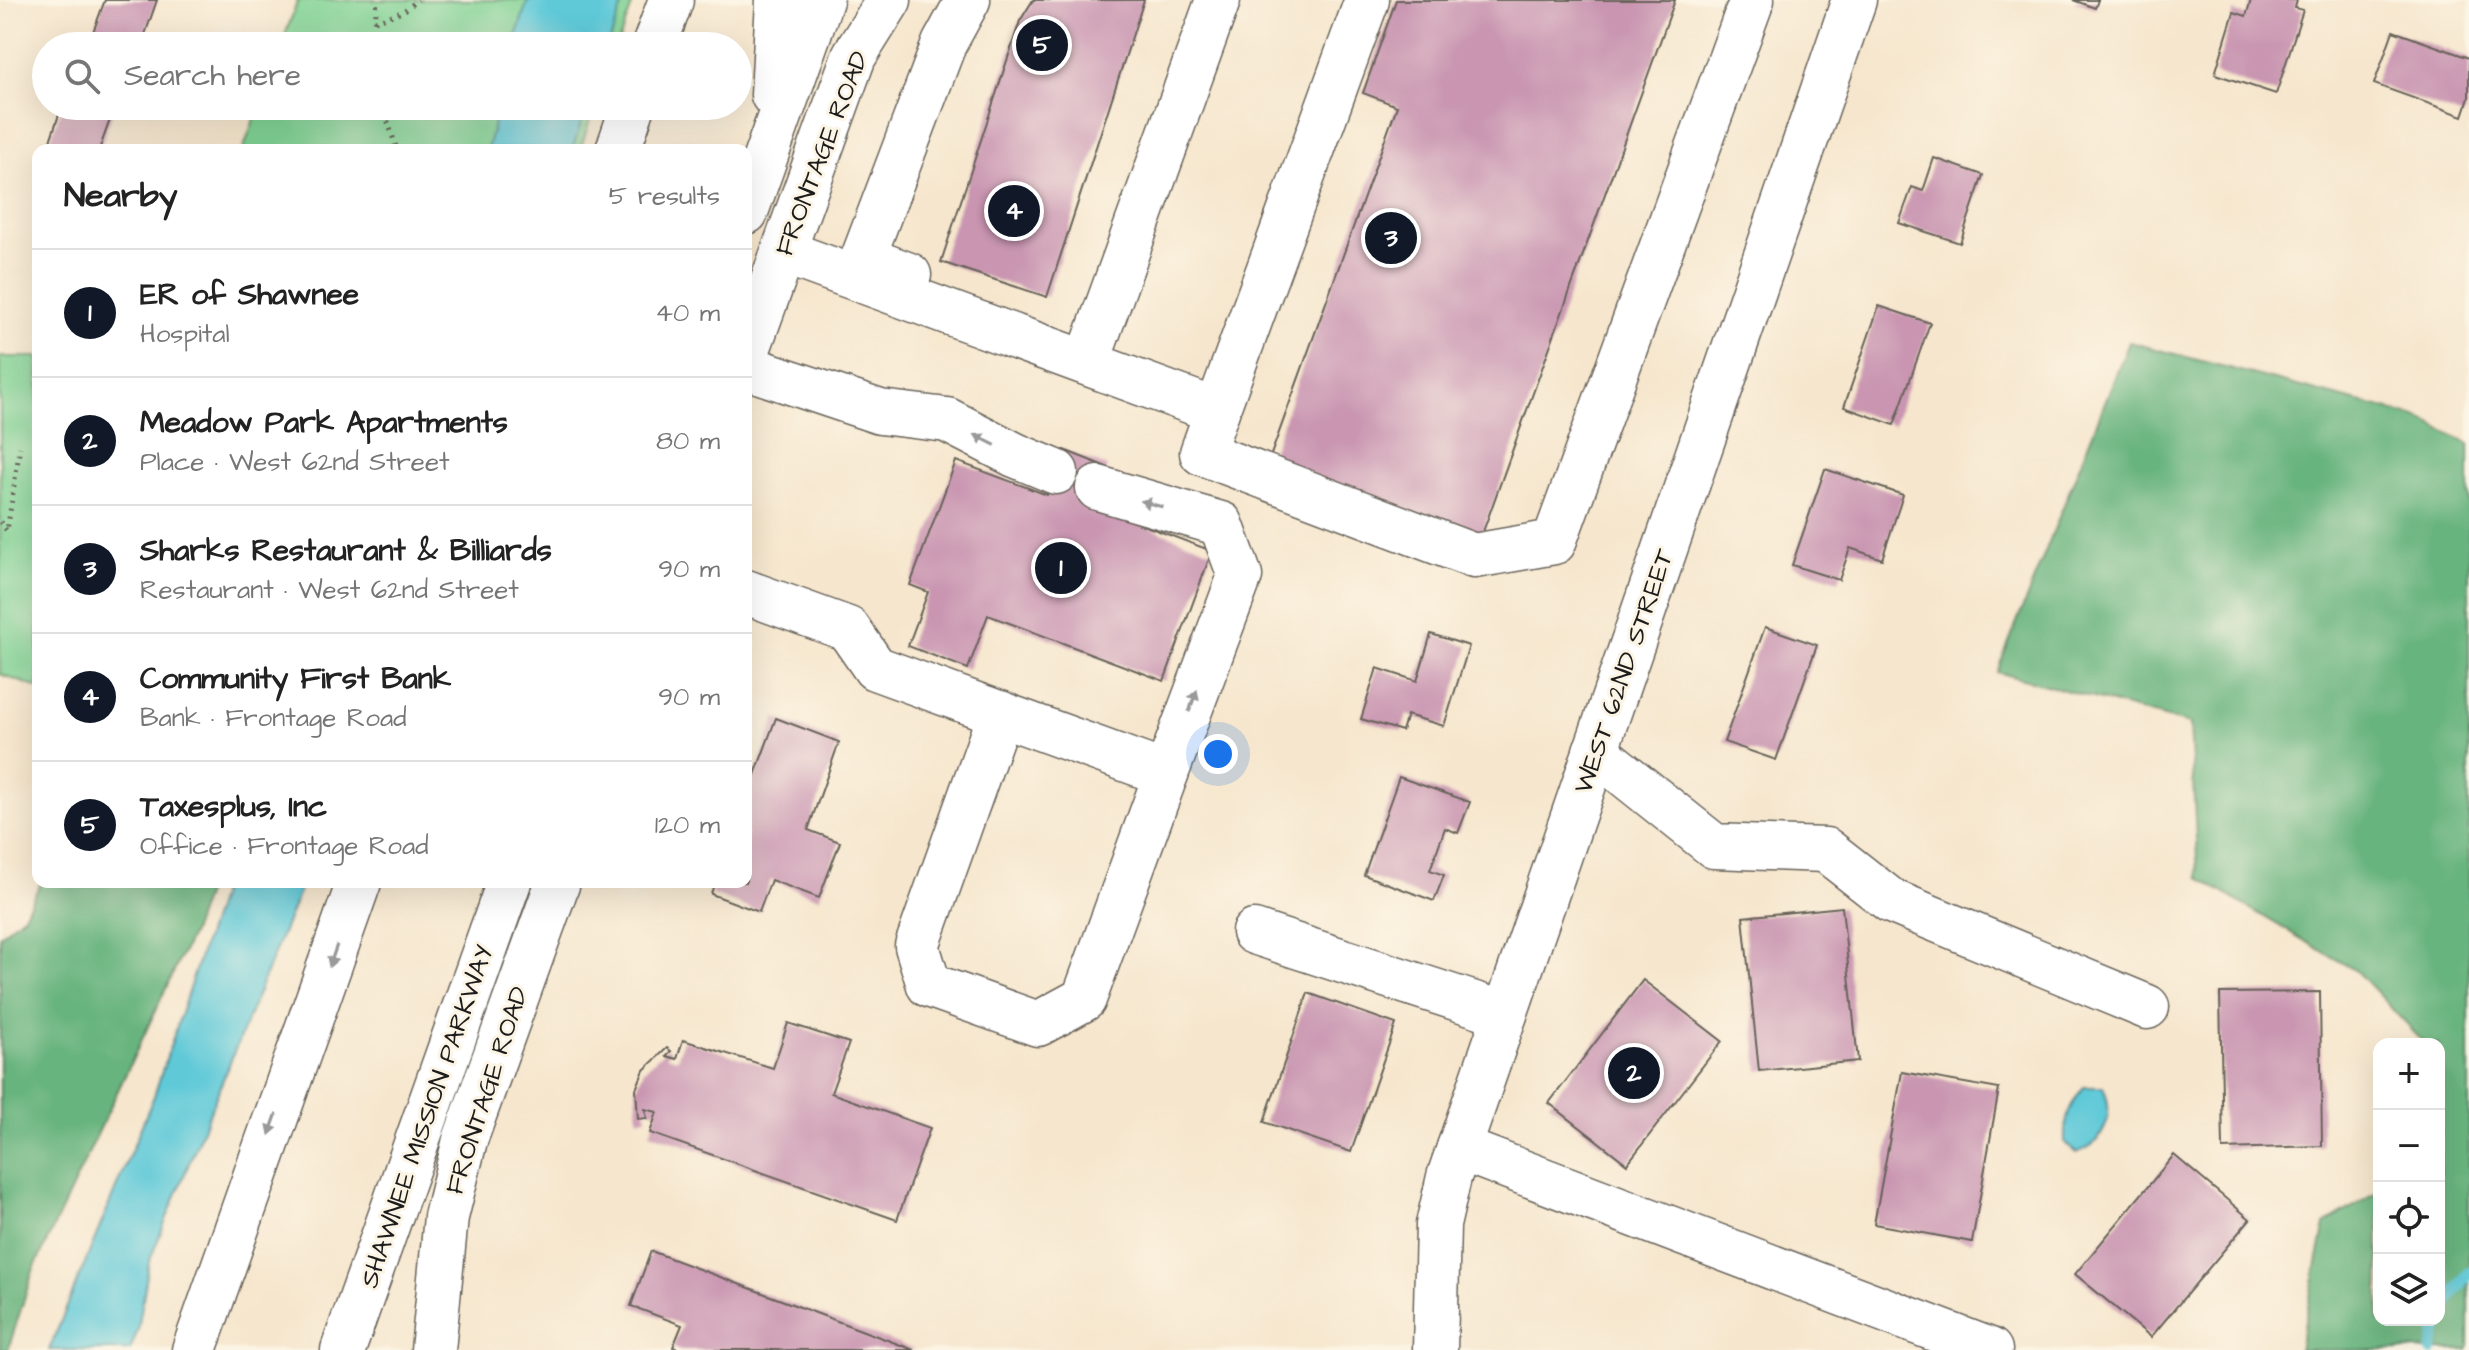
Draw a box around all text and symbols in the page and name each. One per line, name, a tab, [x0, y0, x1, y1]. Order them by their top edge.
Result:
pin: 5	[1016, 15, 1068, 75]
search box	[32, 32, 752, 120]
street label: FRONTAGE ROAD	[766, 46, 878, 261]
icon: search	[60, 54, 104, 98]
text: Search here	[124, 55, 301, 97]
text: Nearby	[64, 172, 178, 220]
text: 5 results	[609, 178, 720, 214]
pin: 4	[988, 181, 1040, 241]
pin: 3	[1365, 208, 1417, 268]
text: ER of Shawnee	[140, 274, 359, 316]
text: 1	[88, 295, 92, 331]
text: 40 m	[655, 295, 720, 331]
text: Hospital	[140, 316, 230, 352]
text: Meadow Park Apartments	[140, 402, 508, 444]
text: 2	[83, 423, 97, 459]
text: 80 m	[656, 423, 720, 459]
one-way arrow	[973, 433, 996, 446]
text: Place · West 62nd Street	[140, 444, 450, 480]
one-way arrow	[1140, 497, 1164, 510]
text: Sharks Restaurant & Billiards	[140, 530, 552, 572]
pin: 1	[1035, 538, 1087, 598]
street label: WEST 62ND STREET	[1565, 544, 1683, 798]
text: 3	[83, 551, 97, 587]
text: 90 m	[658, 551, 720, 587]
text: Restaurant · West 62nd Street	[140, 572, 519, 608]
text: Community First Bank	[140, 658, 451, 700]
text: 4	[81, 679, 99, 715]
text: 90 m	[658, 679, 720, 715]
one-way arrow	[1188, 689, 1200, 713]
text: Bank · Frontage Road	[140, 700, 406, 736]
your location	[1198, 734, 1238, 774]
text: Taxesplus, Inc	[140, 786, 327, 828]
text: 5	[81, 807, 99, 843]
text: 120 m	[655, 807, 720, 843]
text: Office · Frontage Road	[140, 828, 429, 864]
street label: SHAWNEE MISSION PARKWAY	[351, 940, 503, 1293]
one-way arrow	[326, 944, 339, 968]
street label: FRONTAGE ROAD	[436, 982, 538, 1199]
map controls	[2373, 1038, 2445, 1326]
button: +	[2373, 1038, 2445, 1110]
pin: 2	[1608, 1043, 1660, 1103]
button: −	[2373, 1110, 2445, 1182]
one-way arrow	[267, 1113, 279, 1137]
button: locate	[2373, 1182, 2445, 1254]
button: layers	[2373, 1254, 2445, 1326]

